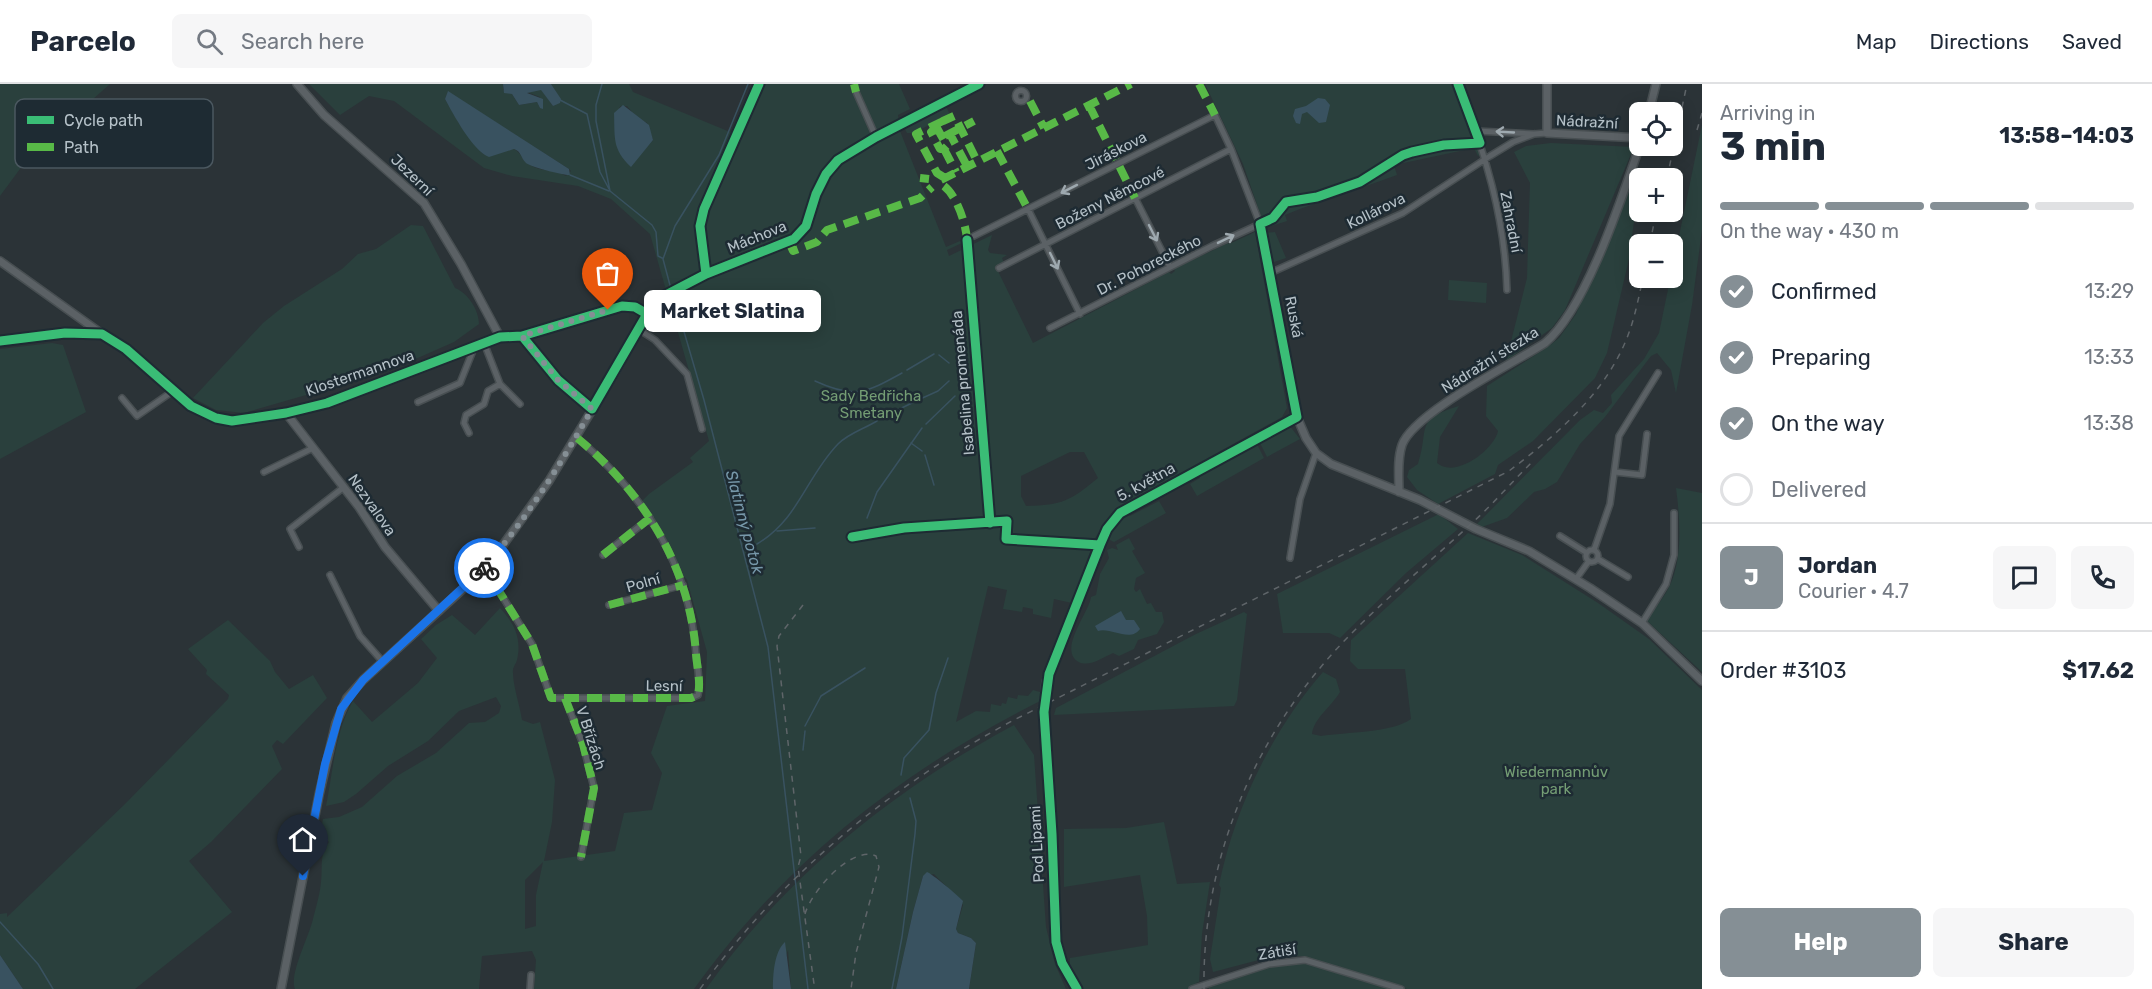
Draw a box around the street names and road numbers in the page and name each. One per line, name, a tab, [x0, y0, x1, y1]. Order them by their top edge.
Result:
street label: Nádražní	[1556, 111, 1620, 133]
street label: Jiráskova	[1082, 128, 1150, 174]
street label: Jezerní	[387, 150, 438, 201]
street label: Boženy Němcové	[1052, 163, 1168, 233]
street label: Kollárova	[1344, 189, 1408, 233]
street label: Zahradní	[1496, 190, 1526, 255]
street label: Máchova	[725, 217, 789, 257]
street label: Dr. Pohoreckého	[1094, 231, 1204, 299]
street label: Ruská	[1281, 294, 1307, 340]
street label: Isabelina promenáda	[948, 310, 978, 456]
street label: Nádražní stezka	[1438, 323, 1542, 397]
street label: Klostermannova	[304, 346, 416, 400]
street label: 5. května	[1114, 459, 1178, 505]
street label: Nezvalova	[344, 471, 400, 539]
street label: Polní	[624, 569, 663, 596]
street label: Lesní	[645, 677, 684, 695]
street label: V Břízách	[572, 704, 610, 772]
street label: Pod Lipami	[1026, 805, 1048, 883]
street label: Zátiší	[1257, 940, 1299, 964]

